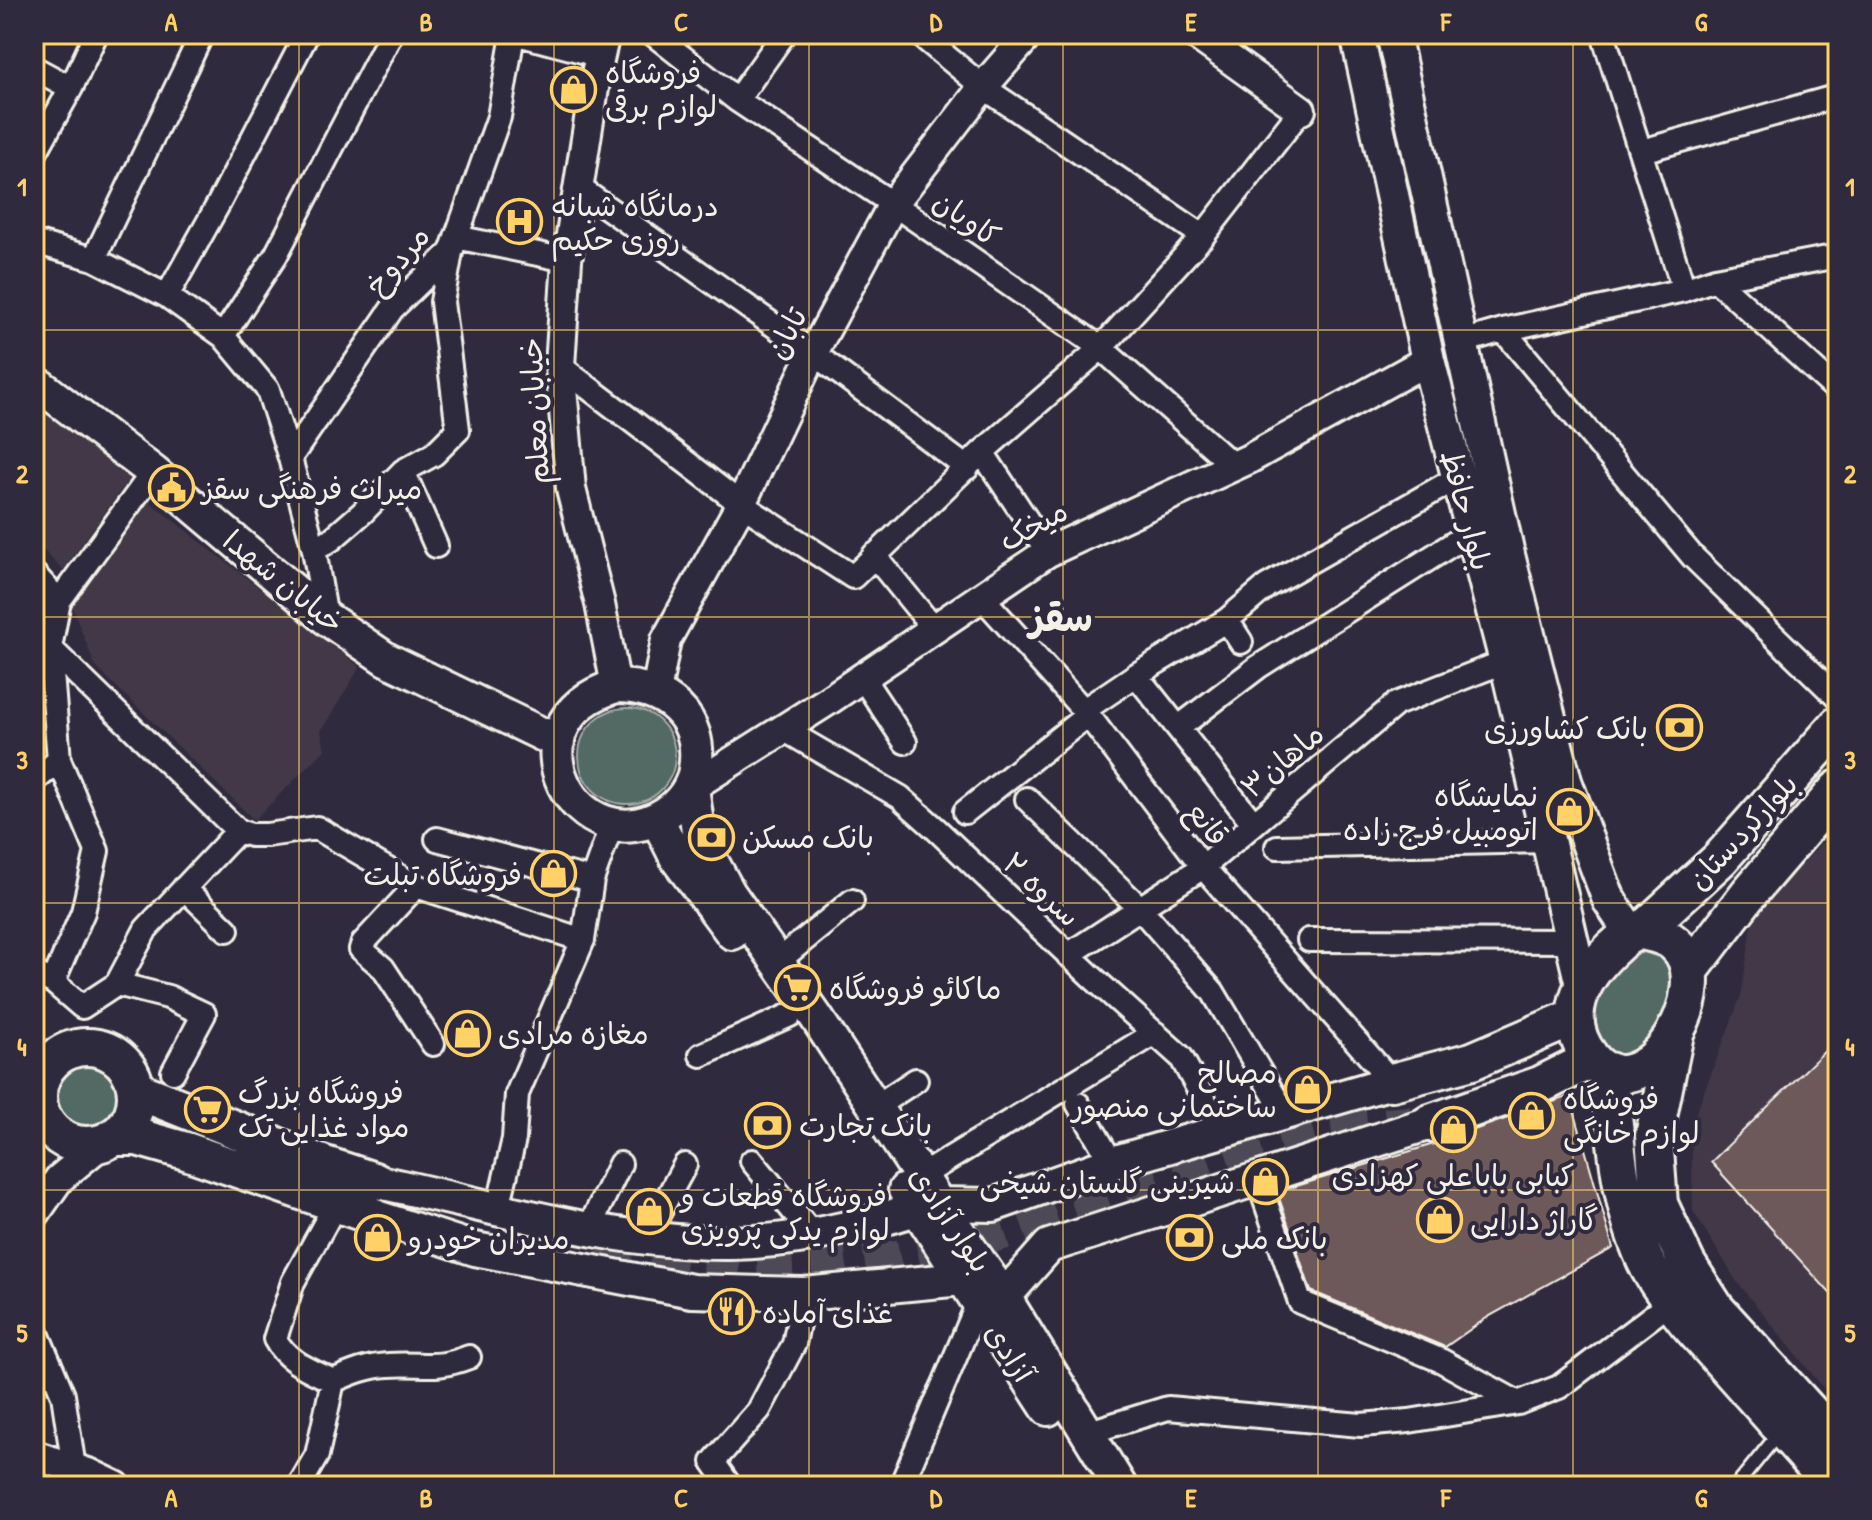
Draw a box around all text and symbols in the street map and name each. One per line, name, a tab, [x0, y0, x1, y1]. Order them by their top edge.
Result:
text: A	[165, 4, 178, 39]
text: B	[419, 4, 433, 39]
text: C	[674, 4, 688, 39]
text: D	[930, 4, 943, 39]
text: E	[1185, 4, 1197, 39]
text: F	[1440, 4, 1452, 39]
text: G	[1695, 4, 1708, 39]
place label: فروشگاه لوازم برقی	[605, 52, 717, 130]
shop icon: فروشگاه لوازم برقی	[550, 65, 598, 113]
text: 1	[17, 169, 27, 204]
text: 1	[1845, 169, 1855, 204]
street label: کاویان	[926, 181, 1008, 255]
place label: درمانگاه شبانه روزی حکیم	[551, 185, 719, 262]
hospital icon: درمانگاه شبانه روزی حکیم	[496, 198, 544, 246]
street label: مردوخ	[356, 217, 439, 304]
street label: تابان	[756, 300, 816, 366]
street label: خیابان معلم	[510, 336, 561, 485]
street label: بلوار حافظ	[1432, 445, 1502, 575]
text: 2	[16, 456, 29, 491]
text: 2	[1844, 456, 1857, 491]
public building icon: میراث فرهنگی سقز	[147, 464, 195, 512]
place label: میراث فرهنگی سقز	[199, 468, 422, 508]
street label: میخک	[992, 490, 1074, 560]
street label: خیابان شهدا	[215, 520, 353, 642]
district label: سقز	[1025, 591, 1093, 643]
bank icon: بانک کشاورزی	[1655, 704, 1703, 752]
place label: بانک کشاورزی	[1484, 708, 1648, 748]
street label: ماهان۳	[1232, 713, 1332, 807]
text: 3	[16, 742, 28, 777]
text: 3	[1844, 742, 1856, 777]
street label: بلوارکردستان	[1678, 764, 1806, 898]
place label: نمایشگاه اتومبیل فرج زاده	[1343, 775, 1538, 850]
shop icon: نمایشگاه اتومبیل فرج زاده	[1545, 788, 1593, 836]
street label: قانع	[1175, 792, 1238, 856]
bank icon: بانک مسکن	[687, 813, 735, 861]
place label: بانک مسکن	[742, 817, 874, 857]
street label: سروه ۲	[995, 843, 1089, 935]
shop icon: فروشگاه تبلت	[529, 850, 577, 898]
place label: فروشگاه تبلت	[363, 854, 522, 894]
supermarket icon: ماکائو فروشگاه	[774, 964, 822, 1012]
place label: ماکائو فروشگاه	[829, 968, 1001, 1008]
shop icon: مغازه مرادی	[443, 1009, 491, 1057]
place label: مغازه مرادی	[498, 1013, 649, 1053]
text: 4	[17, 1029, 27, 1064]
text: 4	[1845, 1029, 1855, 1064]
place label: مصالح ساختمانی منصور	[1069, 1052, 1277, 1126]
shop icon: مصالح ساختمانی منصور	[1284, 1065, 1332, 1113]
place label: فروشگاه بزرگ مواد غذایی تک	[238, 1072, 409, 1146]
place label: فروشگاه لوازم خانگی	[1563, 1078, 1700, 1156]
supermarket icon: فروشگاه بزرگ مواد غذایی تک	[183, 1085, 231, 1133]
shop icon: فروشگاه لوازم خانگی	[1508, 1091, 1556, 1139]
bank icon: بانک تجارت	[744, 1101, 792, 1149]
place label: بانک تجارت	[799, 1105, 932, 1145]
shop icon: کبابی باباعلی کهزادی	[1429, 1105, 1477, 1153]
place label: کبابی باباعلی کهزادی	[1332, 1155, 1574, 1195]
street label: بلوار آزادی	[901, 1158, 1001, 1280]
shop icon: شیرینی گلستان شیخی	[1242, 1158, 1290, 1206]
place label: شیرینی گلستان شیخی	[979, 1162, 1235, 1202]
place label: فروشگاه قطعات و لوازم یدکی پرویزی	[679, 1175, 890, 1253]
shop icon: فروشگاه قطعات و لوازم یدکی پرویزی	[626, 1188, 674, 1236]
shop icon: گاراژ دارایی	[1415, 1195, 1463, 1243]
place label: گاراژ دارایی	[1470, 1199, 1598, 1239]
shop icon: مدیران خودرو	[353, 1214, 401, 1262]
bank icon: بانک ملی	[1166, 1214, 1214, 1262]
place label: مدیران خودرو	[406, 1218, 569, 1258]
place label: بانک ملی	[1221, 1218, 1328, 1258]
restaurant icon: غذای آماده	[707, 1288, 755, 1336]
place label: غذای آماده	[762, 1292, 893, 1332]
street label: آزادی	[976, 1314, 1045, 1391]
text: 5	[17, 1315, 28, 1350]
text: 5	[1845, 1315, 1856, 1350]
text: A	[165, 1480, 178, 1515]
text: B	[419, 1480, 433, 1515]
text: C	[674, 1480, 688, 1515]
text: D	[930, 1480, 943, 1515]
text: E	[1185, 1480, 1197, 1515]
text: F	[1440, 1480, 1452, 1515]
text: G	[1695, 1480, 1708, 1515]

